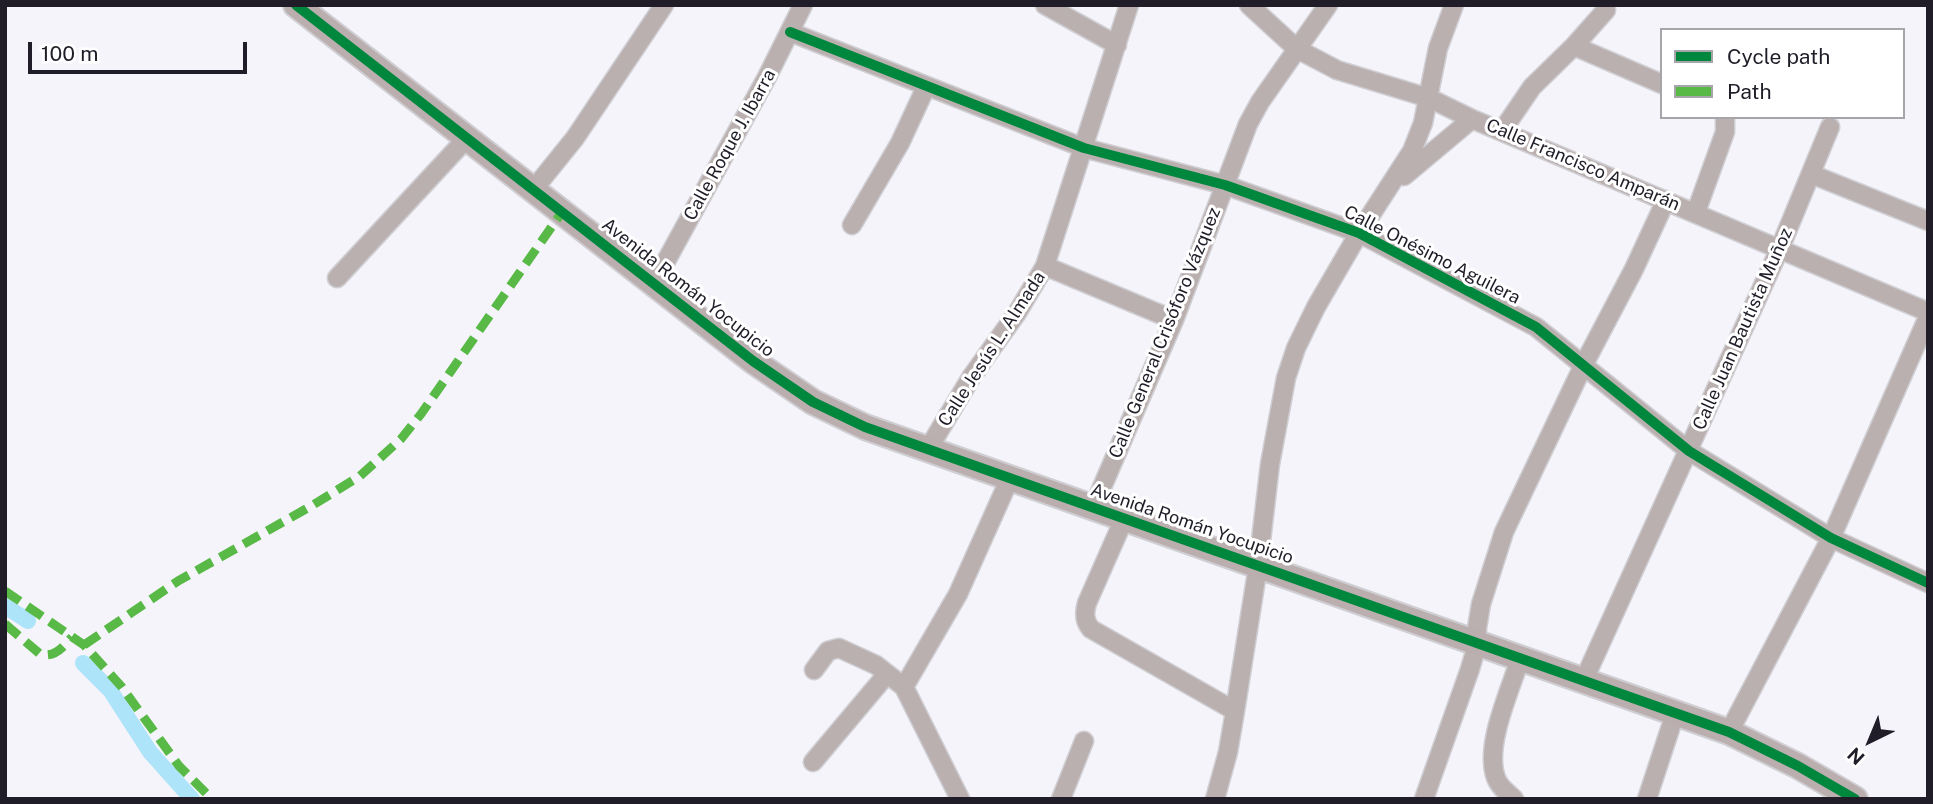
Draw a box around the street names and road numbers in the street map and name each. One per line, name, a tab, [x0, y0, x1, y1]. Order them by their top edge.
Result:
street label: Calle Roque J. Ibarra	[680, 66, 780, 224]
street label: Calle Francisco Amparán	[1483, 114, 1683, 216]
street label: Calle Onésimo Aguilera	[1340, 201, 1524, 309]
street label: Calle General Crisóforo Vázquez	[1105, 204, 1225, 462]
street label: Avenida Román Yocupicio	[598, 214, 778, 362]
street label: Calle Juan Bautista Muñoz	[1689, 225, 1797, 433]
street label: Calle Jesús L. Almada	[934, 267, 1050, 431]
street label: Avenida Román Yocupicio	[1088, 479, 1296, 569]

